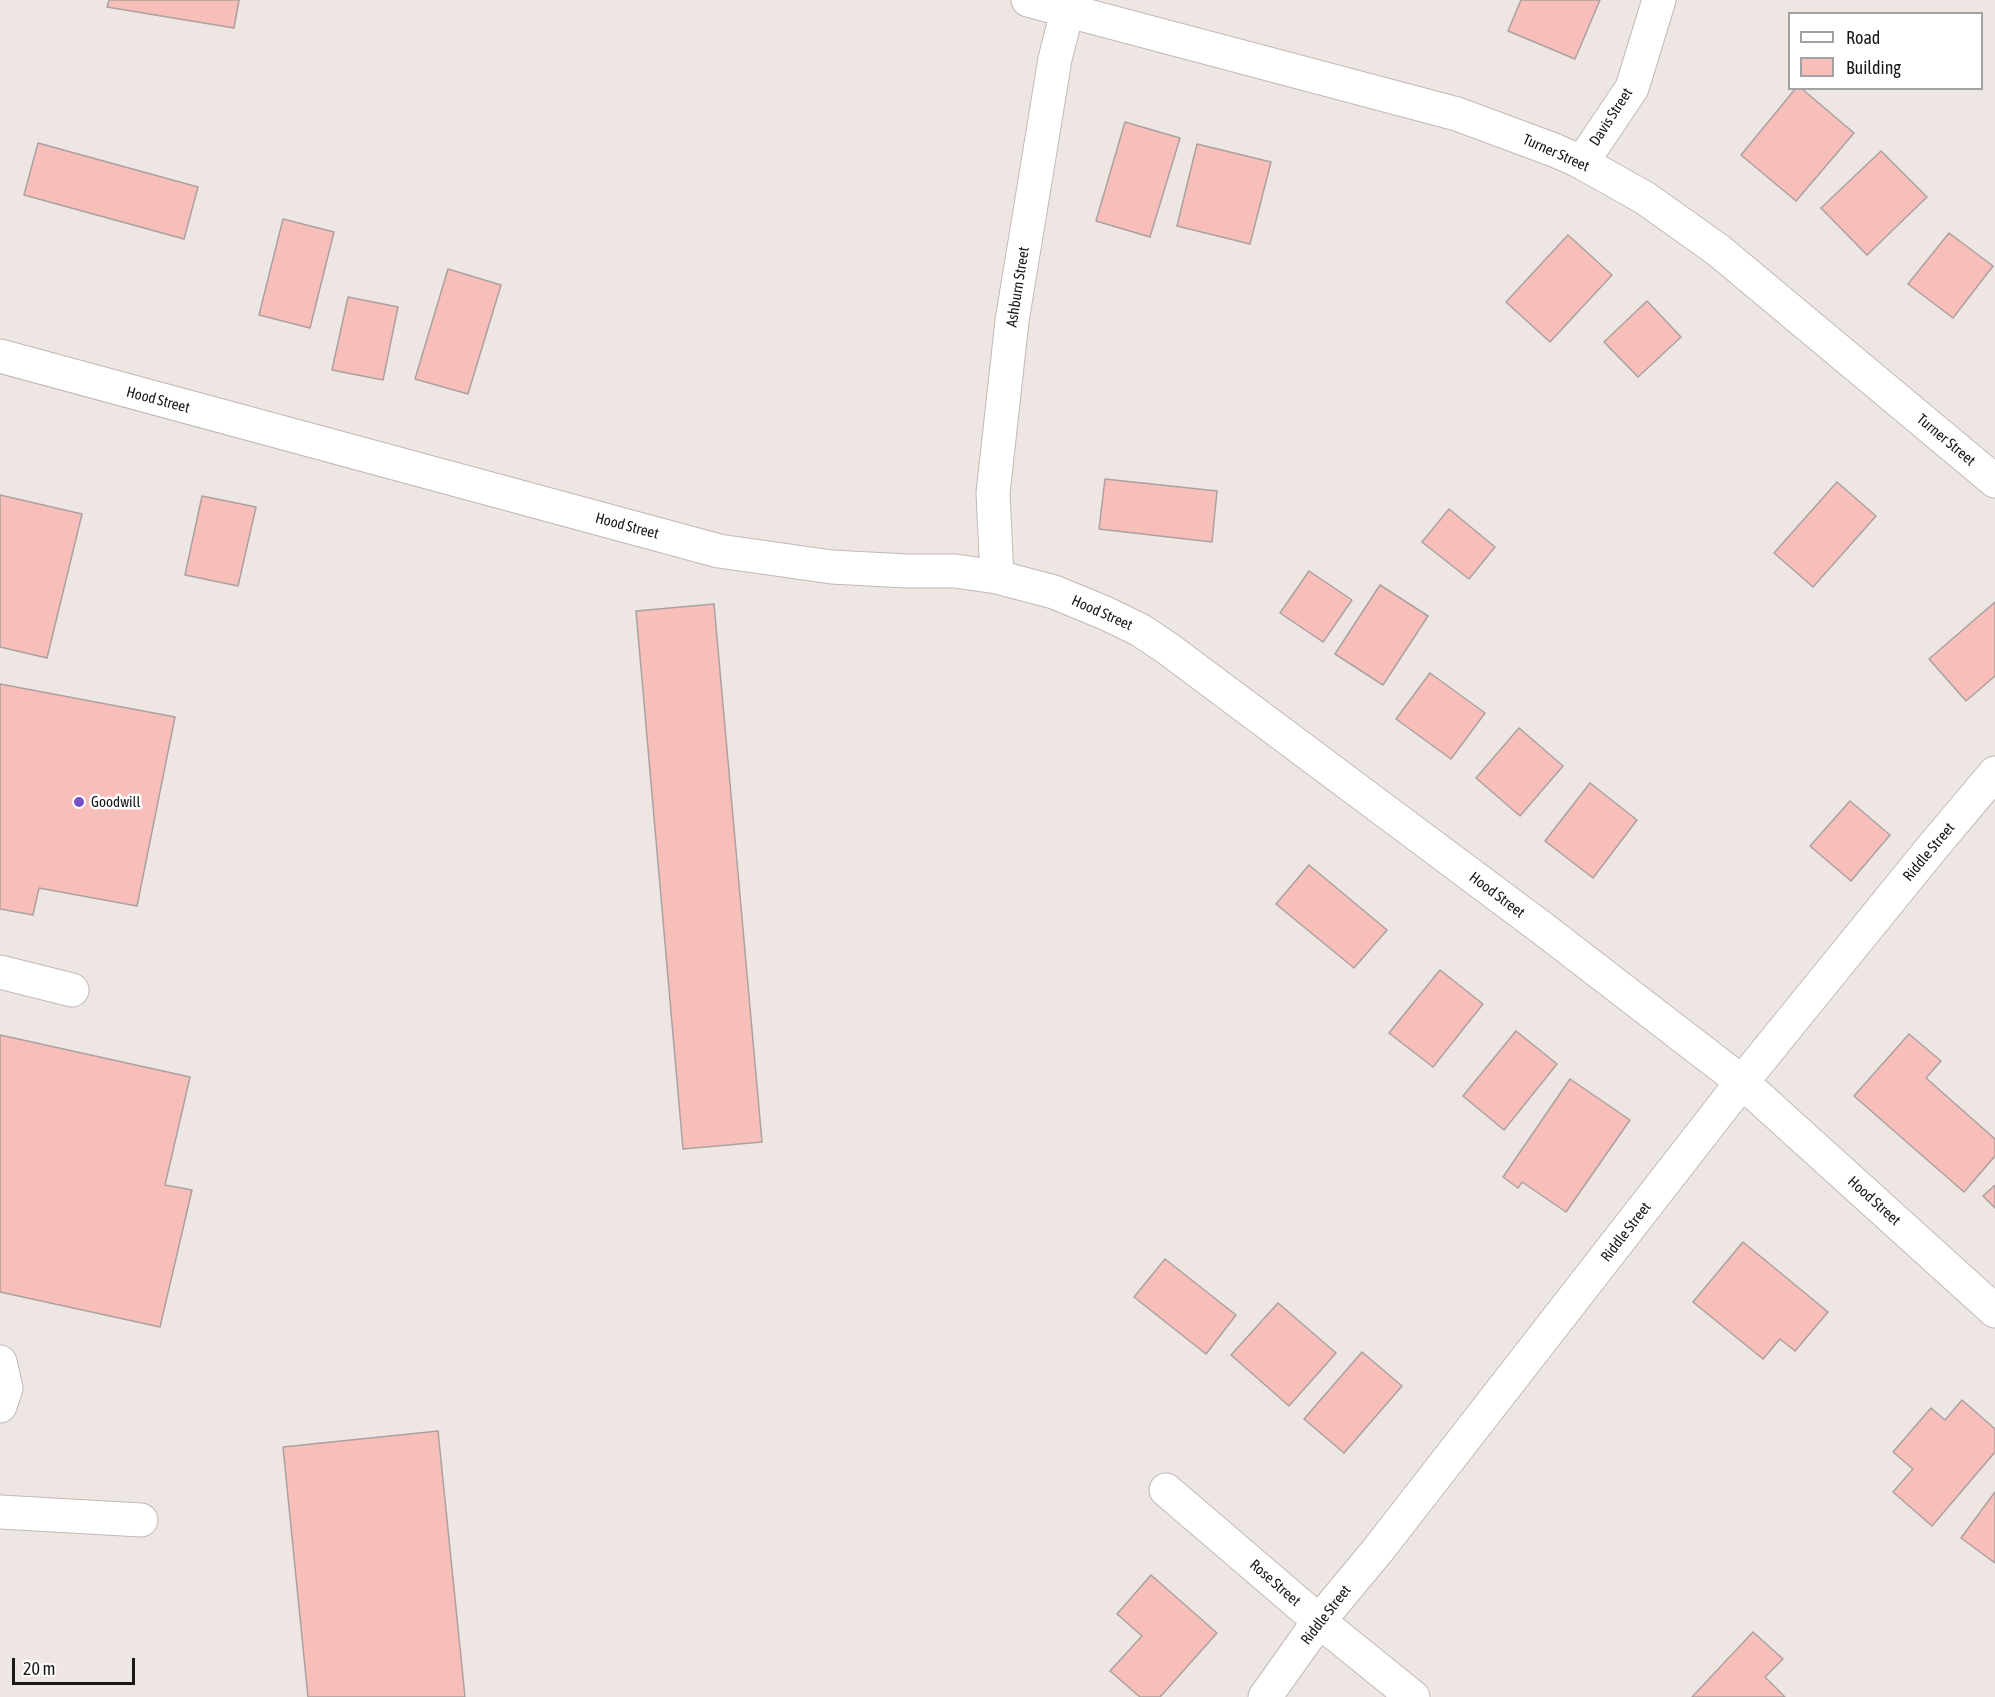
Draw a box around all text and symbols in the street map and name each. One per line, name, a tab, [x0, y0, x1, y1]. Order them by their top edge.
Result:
legend	[1788, 12, 1983, 90]
text: Road	[1846, 27, 1880, 48]
text: Building	[1846, 57, 1901, 78]
street label: Davis Street	[1586, 85, 1636, 149]
street label: Turner Street	[1520, 130, 1592, 176]
street label: Ashburn Street	[1003, 246, 1033, 328]
street label: Hood Street	[124, 383, 192, 417]
street label: Turner Street	[1913, 410, 1979, 470]
street label: Hood Street	[593, 509, 661, 543]
street label: Hood Street	[1069, 592, 1135, 634]
place label: Goodwill	[91, 793, 141, 811]
marker: Goodwill	[72, 795, 86, 809]
street label: Riddle Street	[1899, 819, 1959, 885]
street label: Hood Street	[1466, 868, 1528, 922]
street label: Hood Street	[1844, 1173, 1904, 1229]
street label: Riddle Street	[1597, 1199, 1655, 1265]
street label: Rose Street	[1246, 1556, 1304, 1610]
street label: Riddle Street	[1297, 1582, 1355, 1648]
scale bar	[15, 1646, 138, 1684]
text: 20 m	[23, 1658, 55, 1679]

